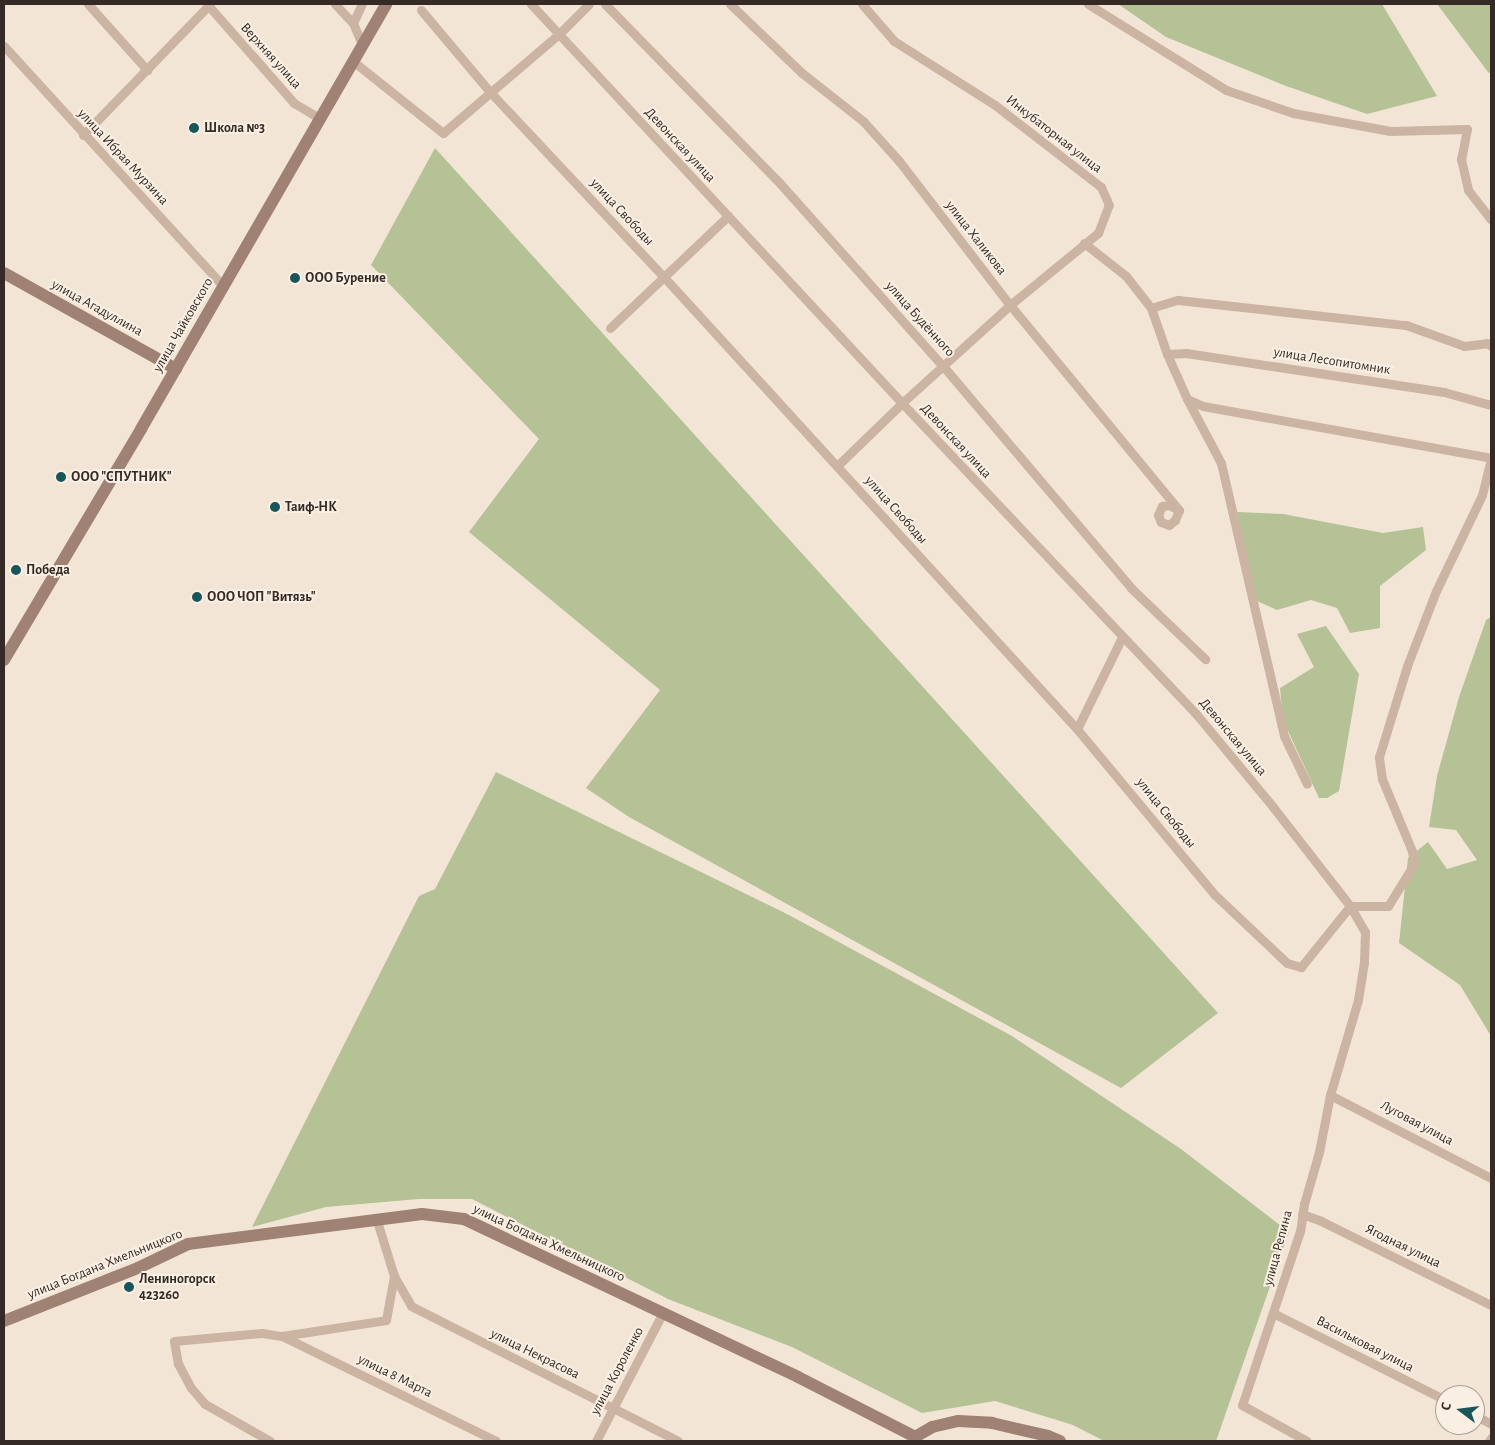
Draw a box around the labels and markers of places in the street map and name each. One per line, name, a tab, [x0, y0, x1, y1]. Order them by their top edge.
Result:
place label: Школа №3	[204, 120, 265, 136]
marker: Школа №3	[188, 122, 200, 134]
place label: ООО Бурение	[305, 270, 386, 286]
marker: ООО Бурение	[289, 272, 301, 284]
place label: ООО "СПУТНИК"	[71, 469, 172, 485]
marker: ООО "СПУТНИК"	[55, 471, 67, 483]
place label: Таиф-НК	[285, 499, 337, 515]
marker: Таиф-НК	[269, 501, 281, 513]
place label: Победа	[26, 562, 70, 578]
marker: Победа	[10, 564, 22, 576]
place label: ООО ЧОП "Витязь"	[207, 589, 316, 605]
marker: ООО ЧОП "Витязь"	[191, 591, 203, 603]
place label: Лениногорск 423260	[139, 1271, 215, 1304]
marker: Лениногорск 423260	[123, 1281, 135, 1293]

